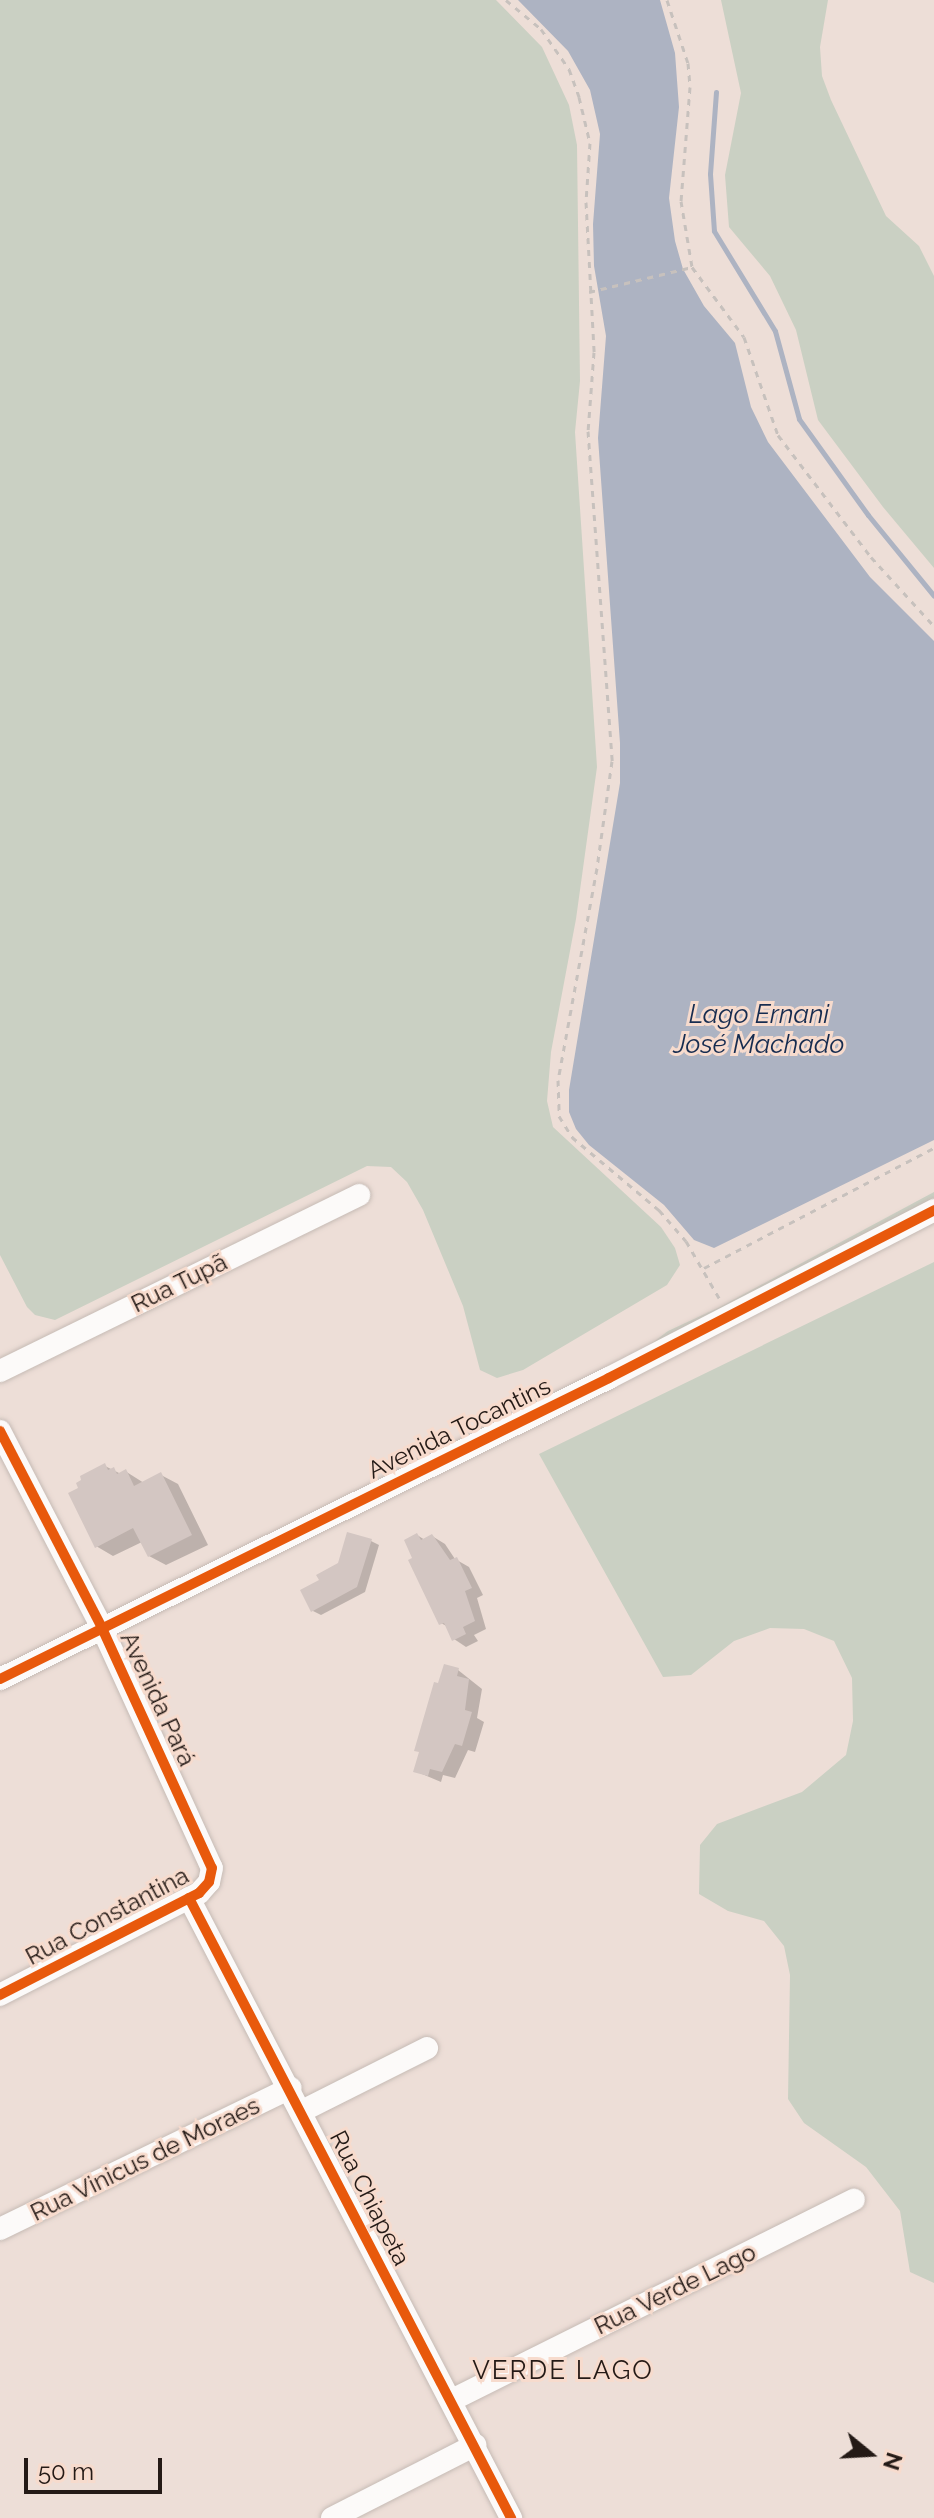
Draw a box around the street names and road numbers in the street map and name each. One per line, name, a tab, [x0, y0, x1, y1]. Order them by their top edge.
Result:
street label: Rua Tupã	[126, 1247, 232, 1319]
street label: Avenida Tocantins	[363, 1371, 555, 1485]
street label: Avenida Pará	[114, 1627, 202, 1771]
street label: Rua Constantina	[21, 1861, 193, 1971]
street label: Rua Vinicus de Moraes	[25, 2091, 265, 2227]
street label: Rua Chiapeta	[324, 2126, 416, 2270]
street label: Rua Verde Lago	[589, 2237, 761, 2341]

